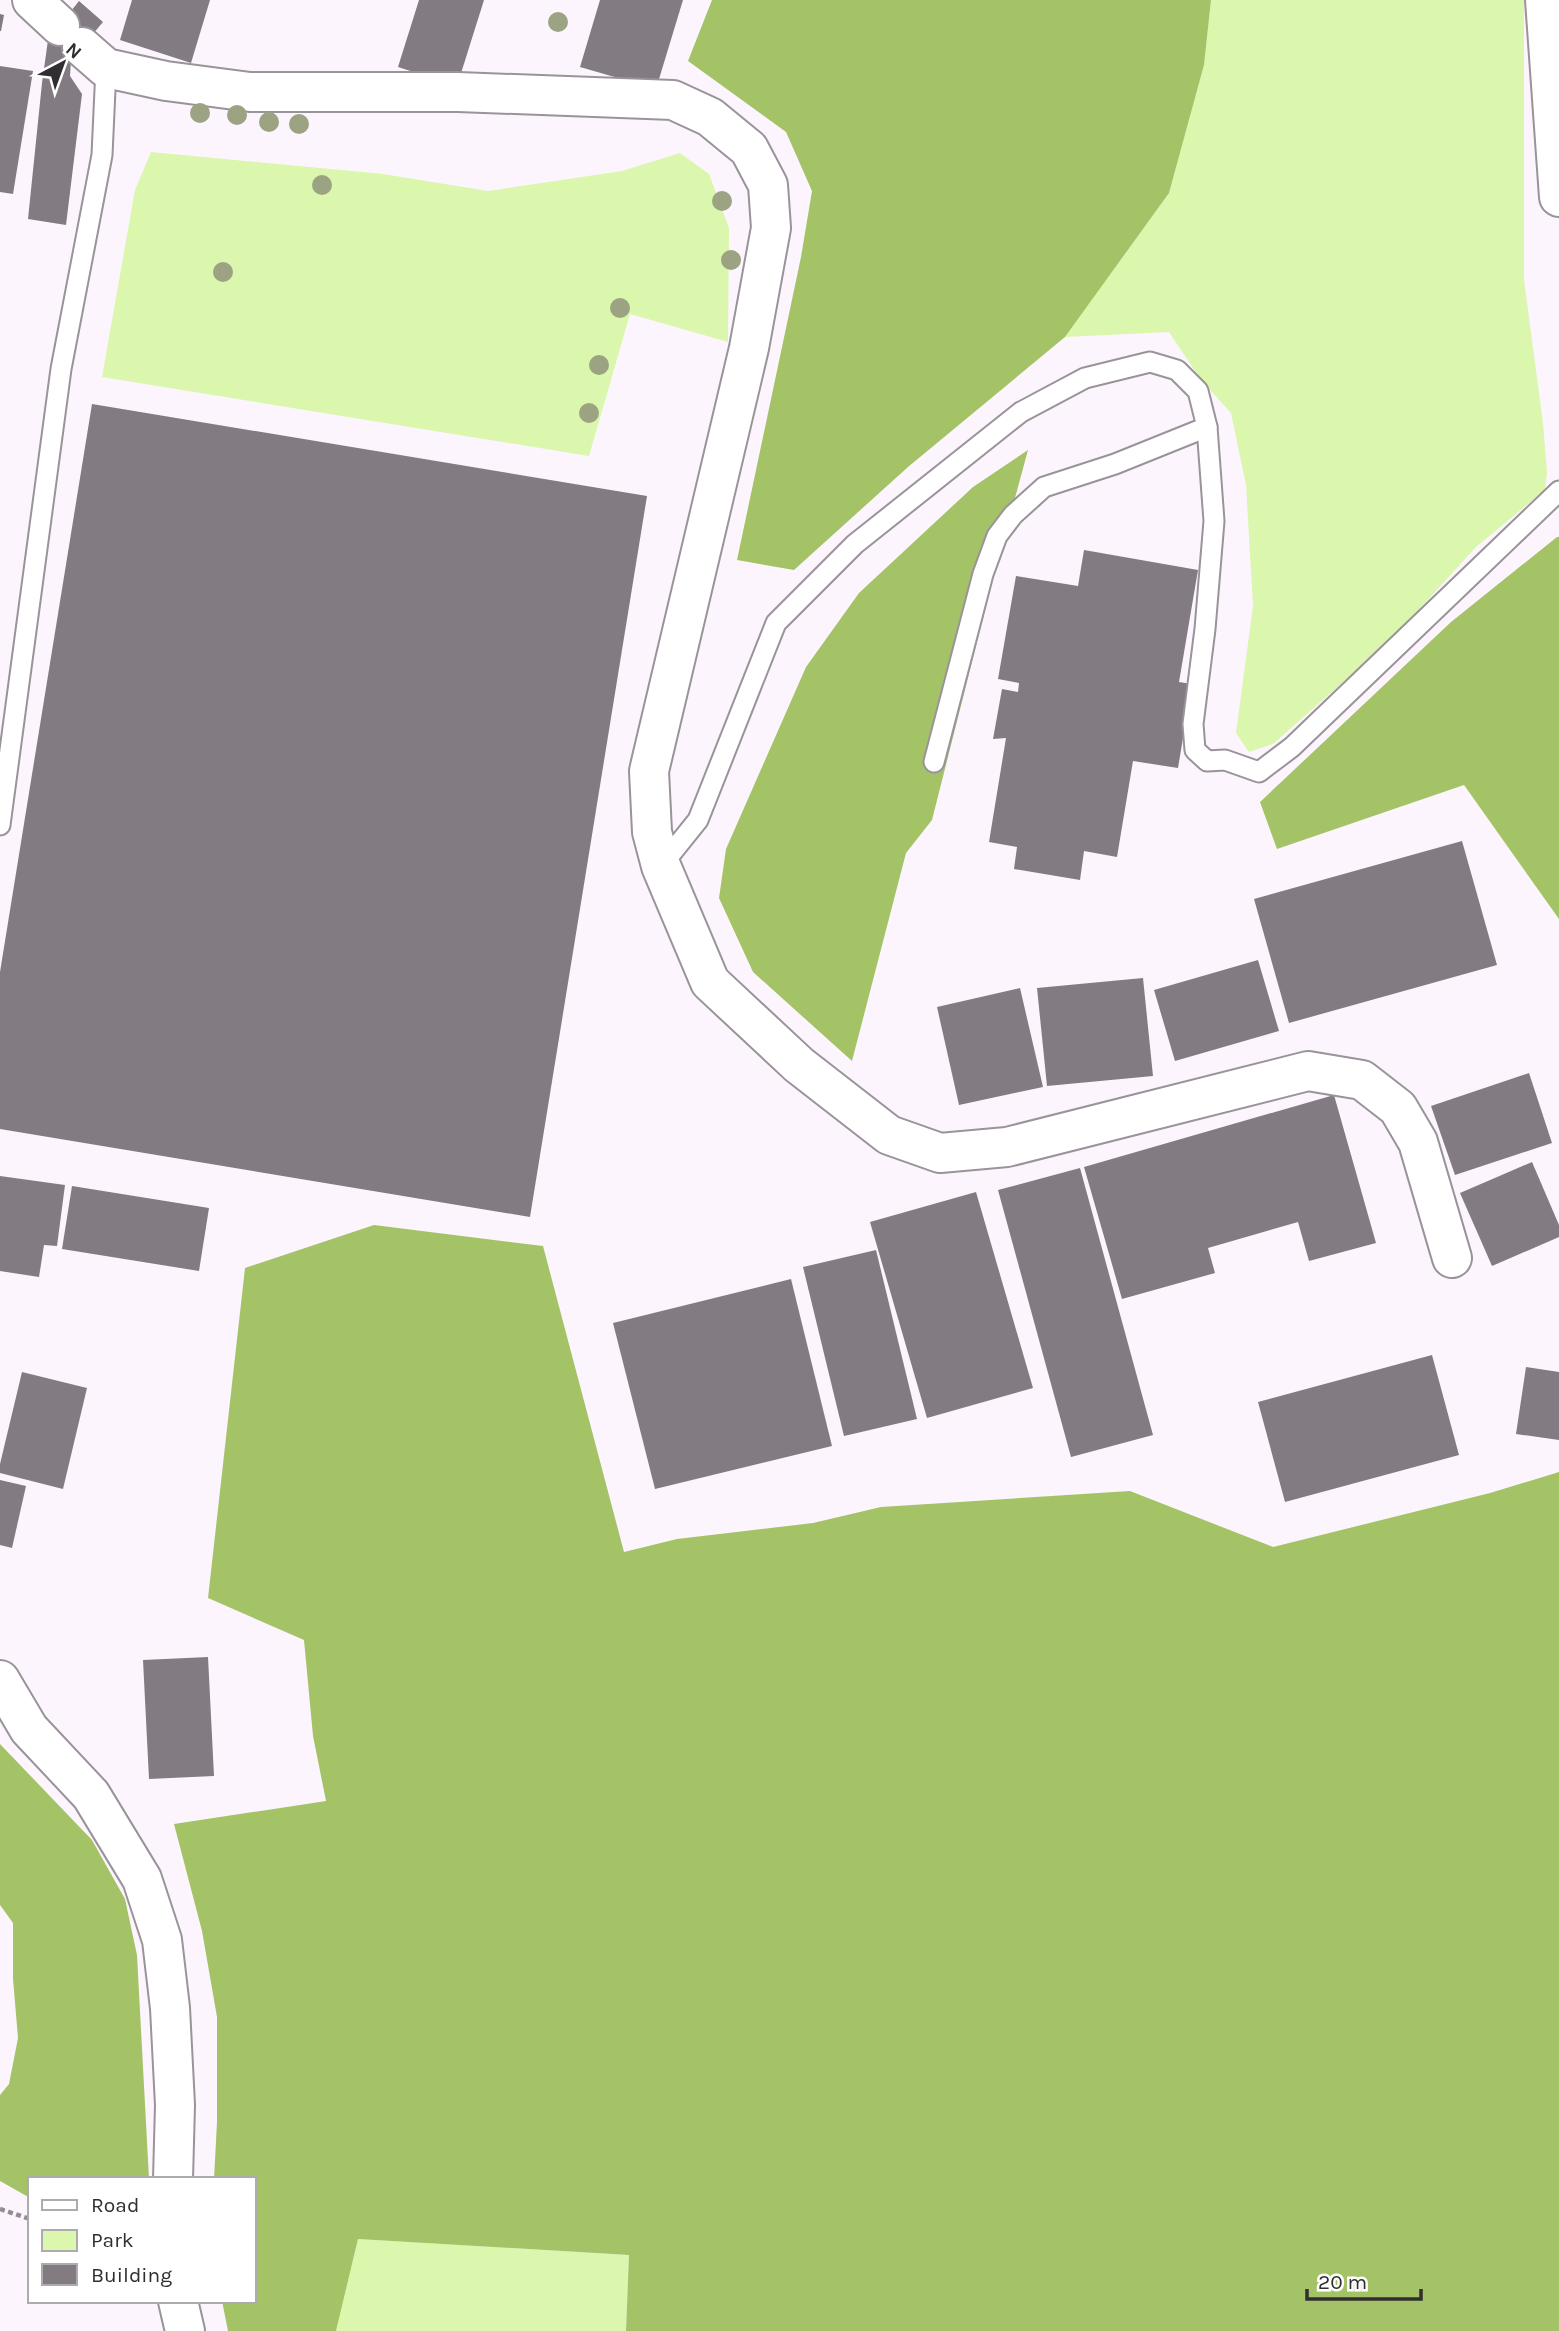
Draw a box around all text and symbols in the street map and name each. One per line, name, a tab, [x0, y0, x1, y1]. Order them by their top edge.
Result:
north arrow	[28, 28, 98, 98]
text: N	[61, 38, 86, 64]
legend	[28, 2177, 256, 2303]
text: Road	[91, 2193, 139, 2217]
text: Park	[91, 2228, 134, 2252]
scale bar	[1307, 2258, 1421, 2302]
text: Building	[91, 2263, 172, 2287]
text: 20 m	[1318, 2270, 1367, 2294]

